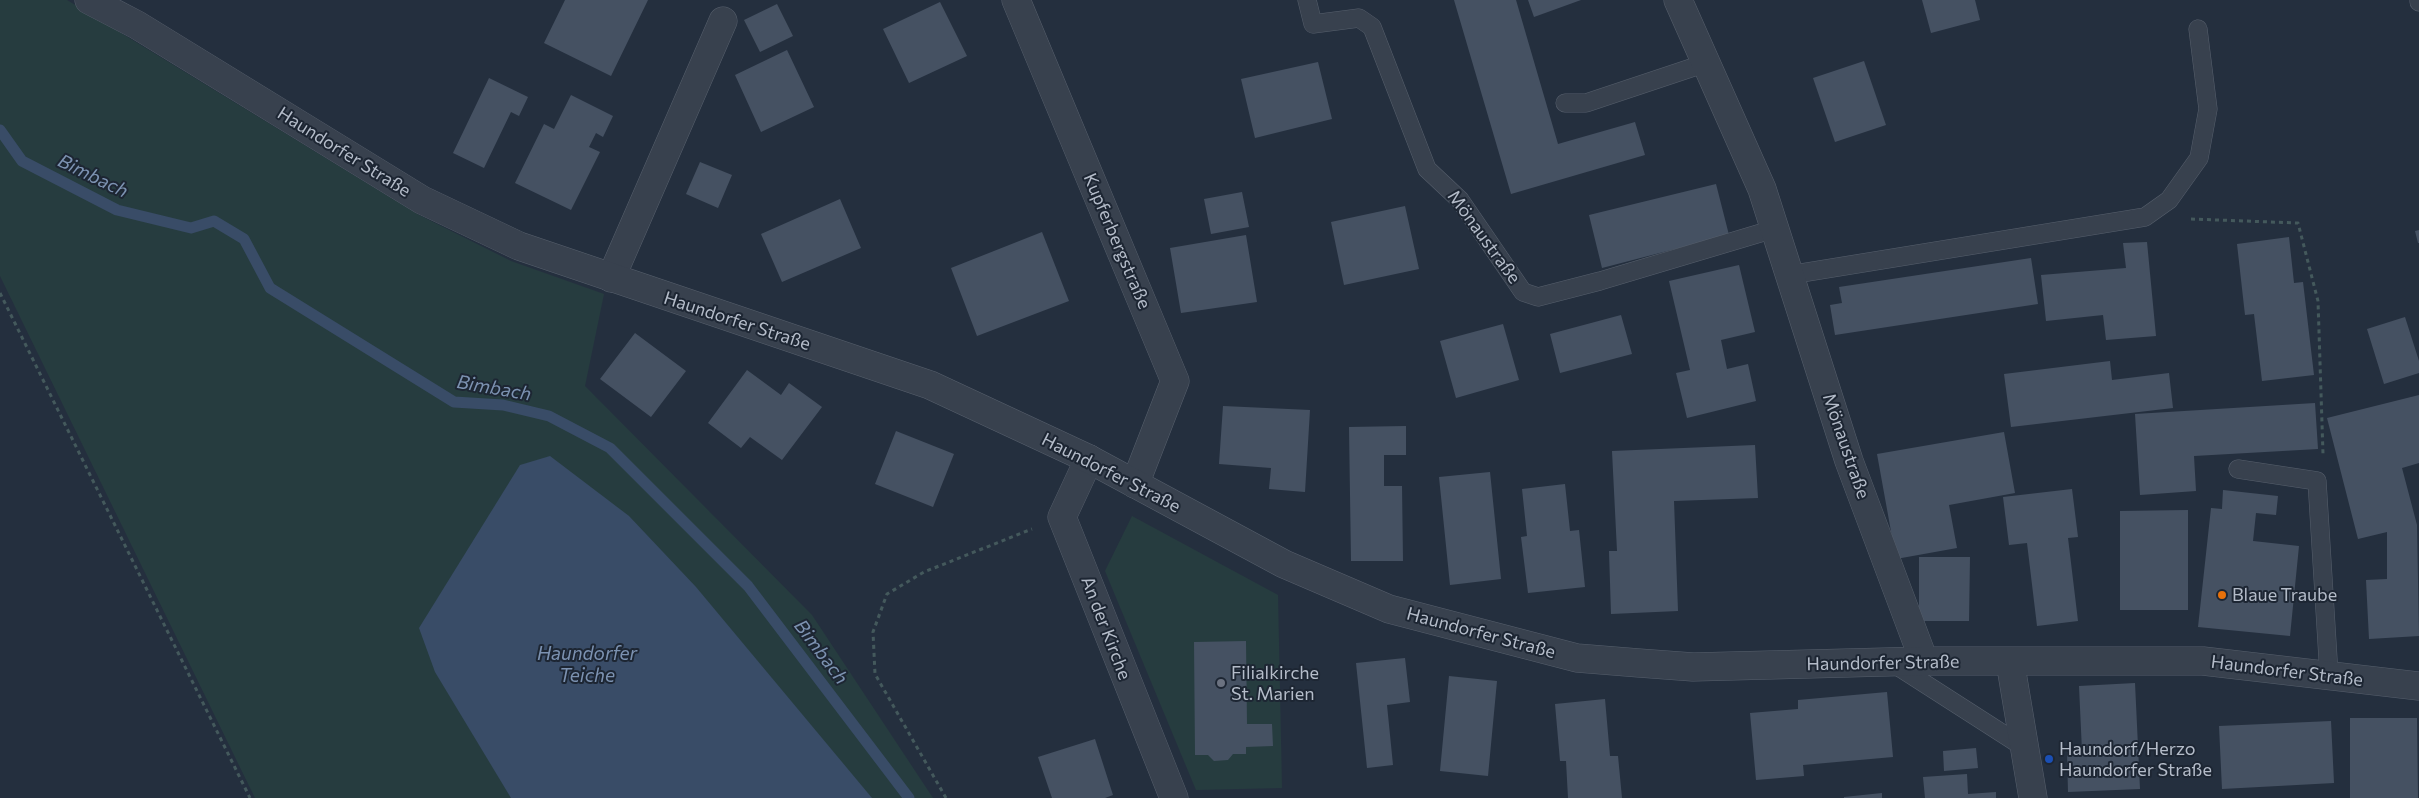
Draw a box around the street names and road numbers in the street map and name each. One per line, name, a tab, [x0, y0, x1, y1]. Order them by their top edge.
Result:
street label: Haundorfer Straße	[273, 102, 415, 202]
street label: Kupferbergstraße	[1079, 170, 1155, 312]
street label: Mönaustraße	[1443, 186, 1525, 288]
street label: Haundorfer Straße	[661, 287, 813, 355]
street label: Mönaustraße	[1818, 390, 1874, 502]
street label: Haundorfer Straße	[1038, 429, 1184, 517]
street label: An der Kirche	[1076, 573, 1136, 683]
street label: Haundorfer Straße	[1404, 603, 1558, 663]
street label: Haundorfer Straße	[1806, 651, 1960, 675]
street label: Haundorfer Straße	[2210, 651, 2364, 691]

